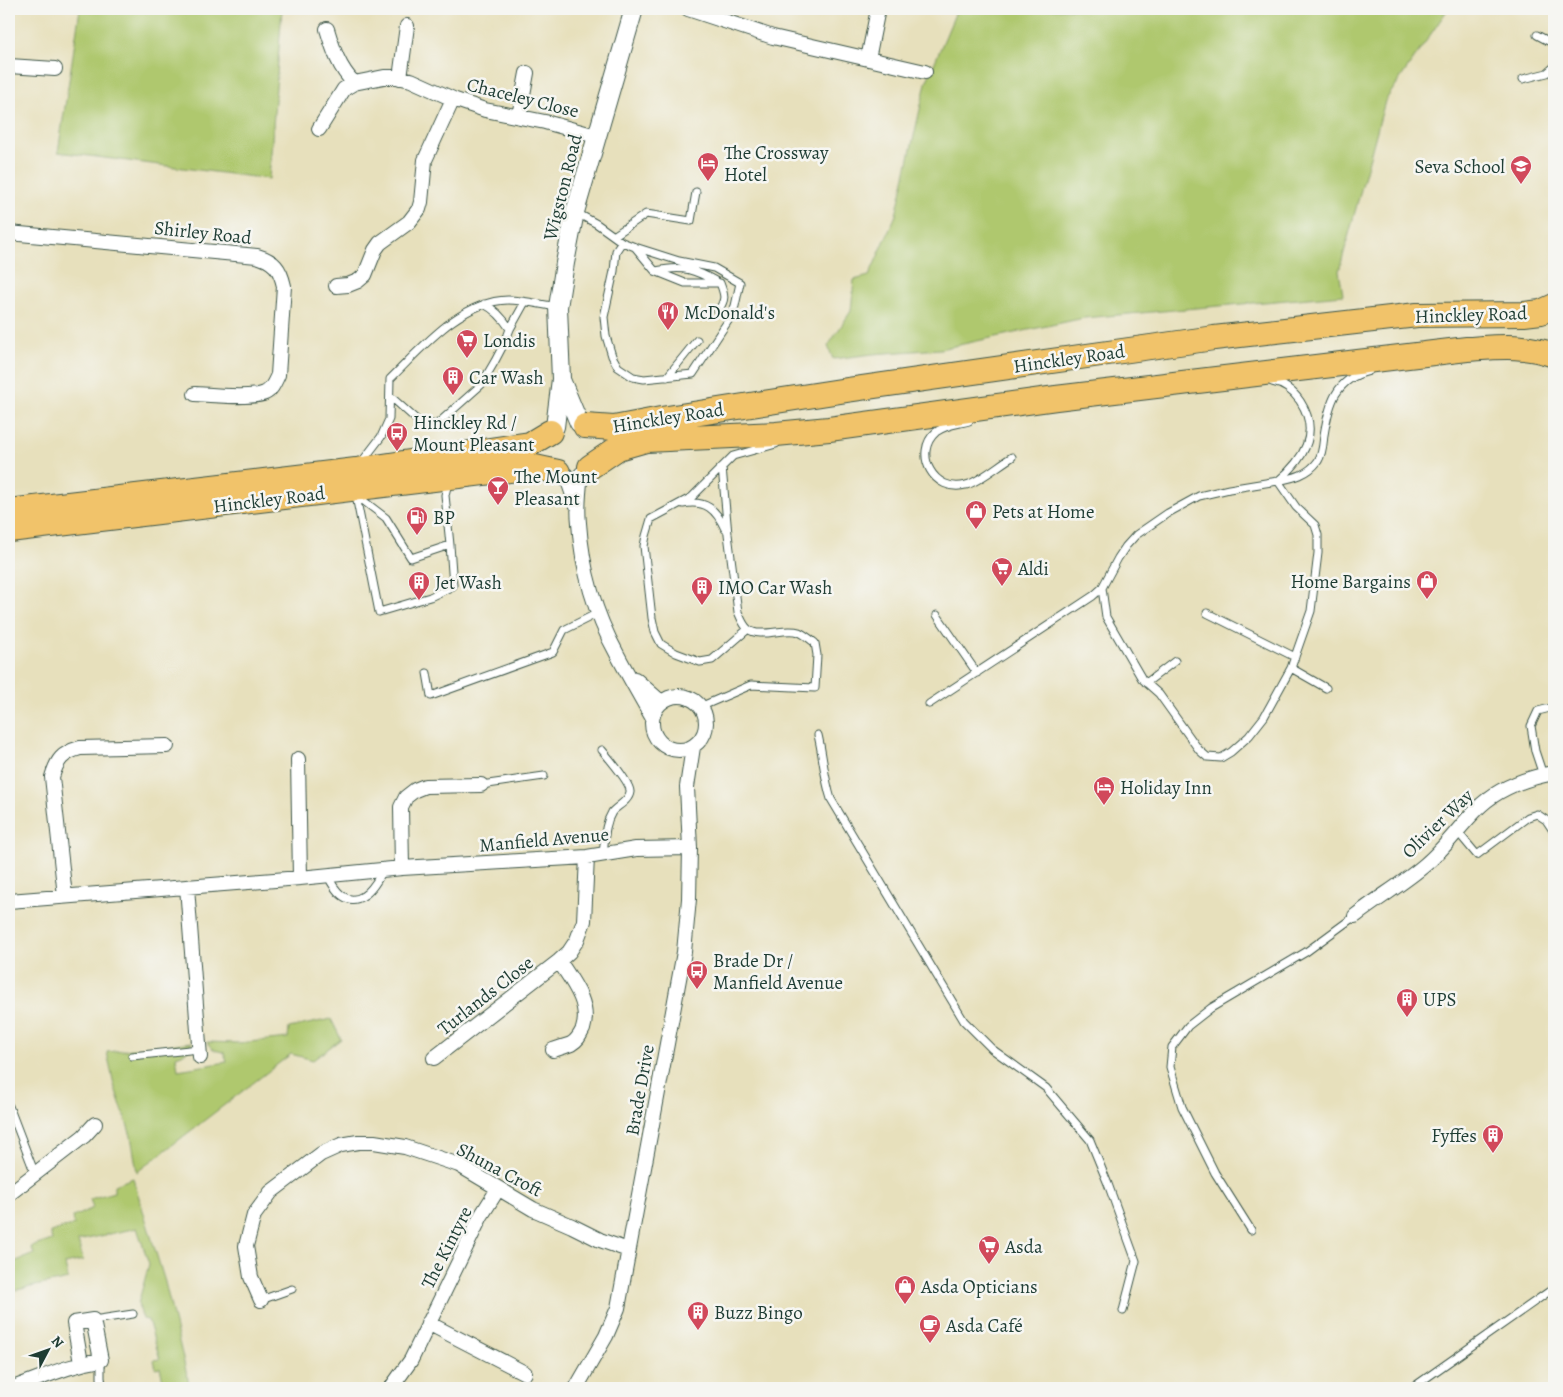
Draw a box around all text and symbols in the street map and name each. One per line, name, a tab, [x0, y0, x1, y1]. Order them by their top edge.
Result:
street label: Chaceley Close	[464, 71, 582, 124]
street label: Wigston Road	[537, 130, 589, 244]
place label: The Crossway Hotel	[724, 140, 829, 188]
hotel icon: The Crossway Hotel	[696, 151, 720, 182]
place label: Seva School	[1415, 154, 1505, 180]
school or university icon: Seva School	[1509, 154, 1533, 185]
street label: Shirley Road	[153, 215, 254, 251]
restaurant icon: McDonald's	[656, 300, 680, 331]
place label: McDonald's	[684, 300, 775, 326]
street label: Hinckley Road	[1414, 300, 1528, 330]
supermarket icon: Londis	[455, 328, 479, 359]
place label: Londis	[483, 328, 536, 354]
street label: Hinckley Road	[1012, 338, 1127, 380]
building icon: Car Wash	[441, 365, 465, 396]
place label: Car Wash	[469, 365, 544, 391]
street label: Hinckley Road	[611, 396, 726, 440]
place label: Hinckley Rd / Mount Pleasant	[413, 410, 535, 458]
bus stop icon: Hinckley Rd / Mount Pleasant	[385, 421, 409, 452]
place label: The Mount Pleasant	[514, 464, 597, 512]
bar icon: The Mount Pleasant	[486, 475, 510, 506]
street label: Hinckley Road	[212, 480, 327, 520]
shop icon: Pets at Home	[964, 499, 988, 530]
place label: Pets at Home	[992, 499, 1094, 525]
fuel station icon: BP	[405, 505, 429, 536]
place label: BP	[433, 505, 455, 531]
supermarket icon: Aldi	[990, 556, 1014, 587]
place label: Aldi	[1017, 556, 1049, 582]
place label: Home Bargains	[1291, 569, 1411, 595]
shop icon: Home Bargains	[1415, 569, 1439, 600]
building icon: Jet Wash	[407, 570, 431, 601]
place label: Jet Wash	[435, 570, 502, 596]
building icon: IMO Car Wash	[690, 575, 714, 606]
place label: IMO Car Wash	[718, 575, 832, 601]
hotel icon: Holiday Inn	[1092, 775, 1116, 806]
place label: Holiday Inn	[1120, 775, 1212, 801]
street label: Olivier Way	[1396, 783, 1479, 864]
street label: Manfield Avenue	[478, 821, 610, 859]
place label: Brade Dr / Manfield Avenue	[713, 948, 843, 996]
street label: Turlands Close	[432, 950, 539, 1041]
bus stop icon: Brade Dr / Manfield Avenue	[685, 959, 709, 990]
building icon: UPS	[1395, 987, 1419, 1018]
place label: UPS	[1423, 987, 1456, 1013]
street label: Brade Drive	[619, 1042, 661, 1138]
place label: Fyffes	[1431, 1123, 1477, 1149]
building icon: Fyffes	[1481, 1123, 1505, 1154]
street label: Shuna Croft	[452, 1136, 547, 1203]
street label: The Kintyre	[415, 1202, 479, 1293]
supermarket icon: Asda	[977, 1234, 1001, 1265]
place label: Asda	[1004, 1234, 1043, 1260]
shop icon: Asda Opticians	[893, 1274, 917, 1305]
place label: Asda Opticians	[920, 1274, 1038, 1300]
building icon: Buzz Bingo	[686, 1300, 710, 1331]
place label: Buzz Bingo	[714, 1300, 803, 1326]
cafe icon: Asda Café	[918, 1313, 942, 1344]
place label: Asda Café	[945, 1313, 1023, 1339]
north arrow	[22, 1324, 72, 1374]
text: N	[47, 1332, 68, 1352]

